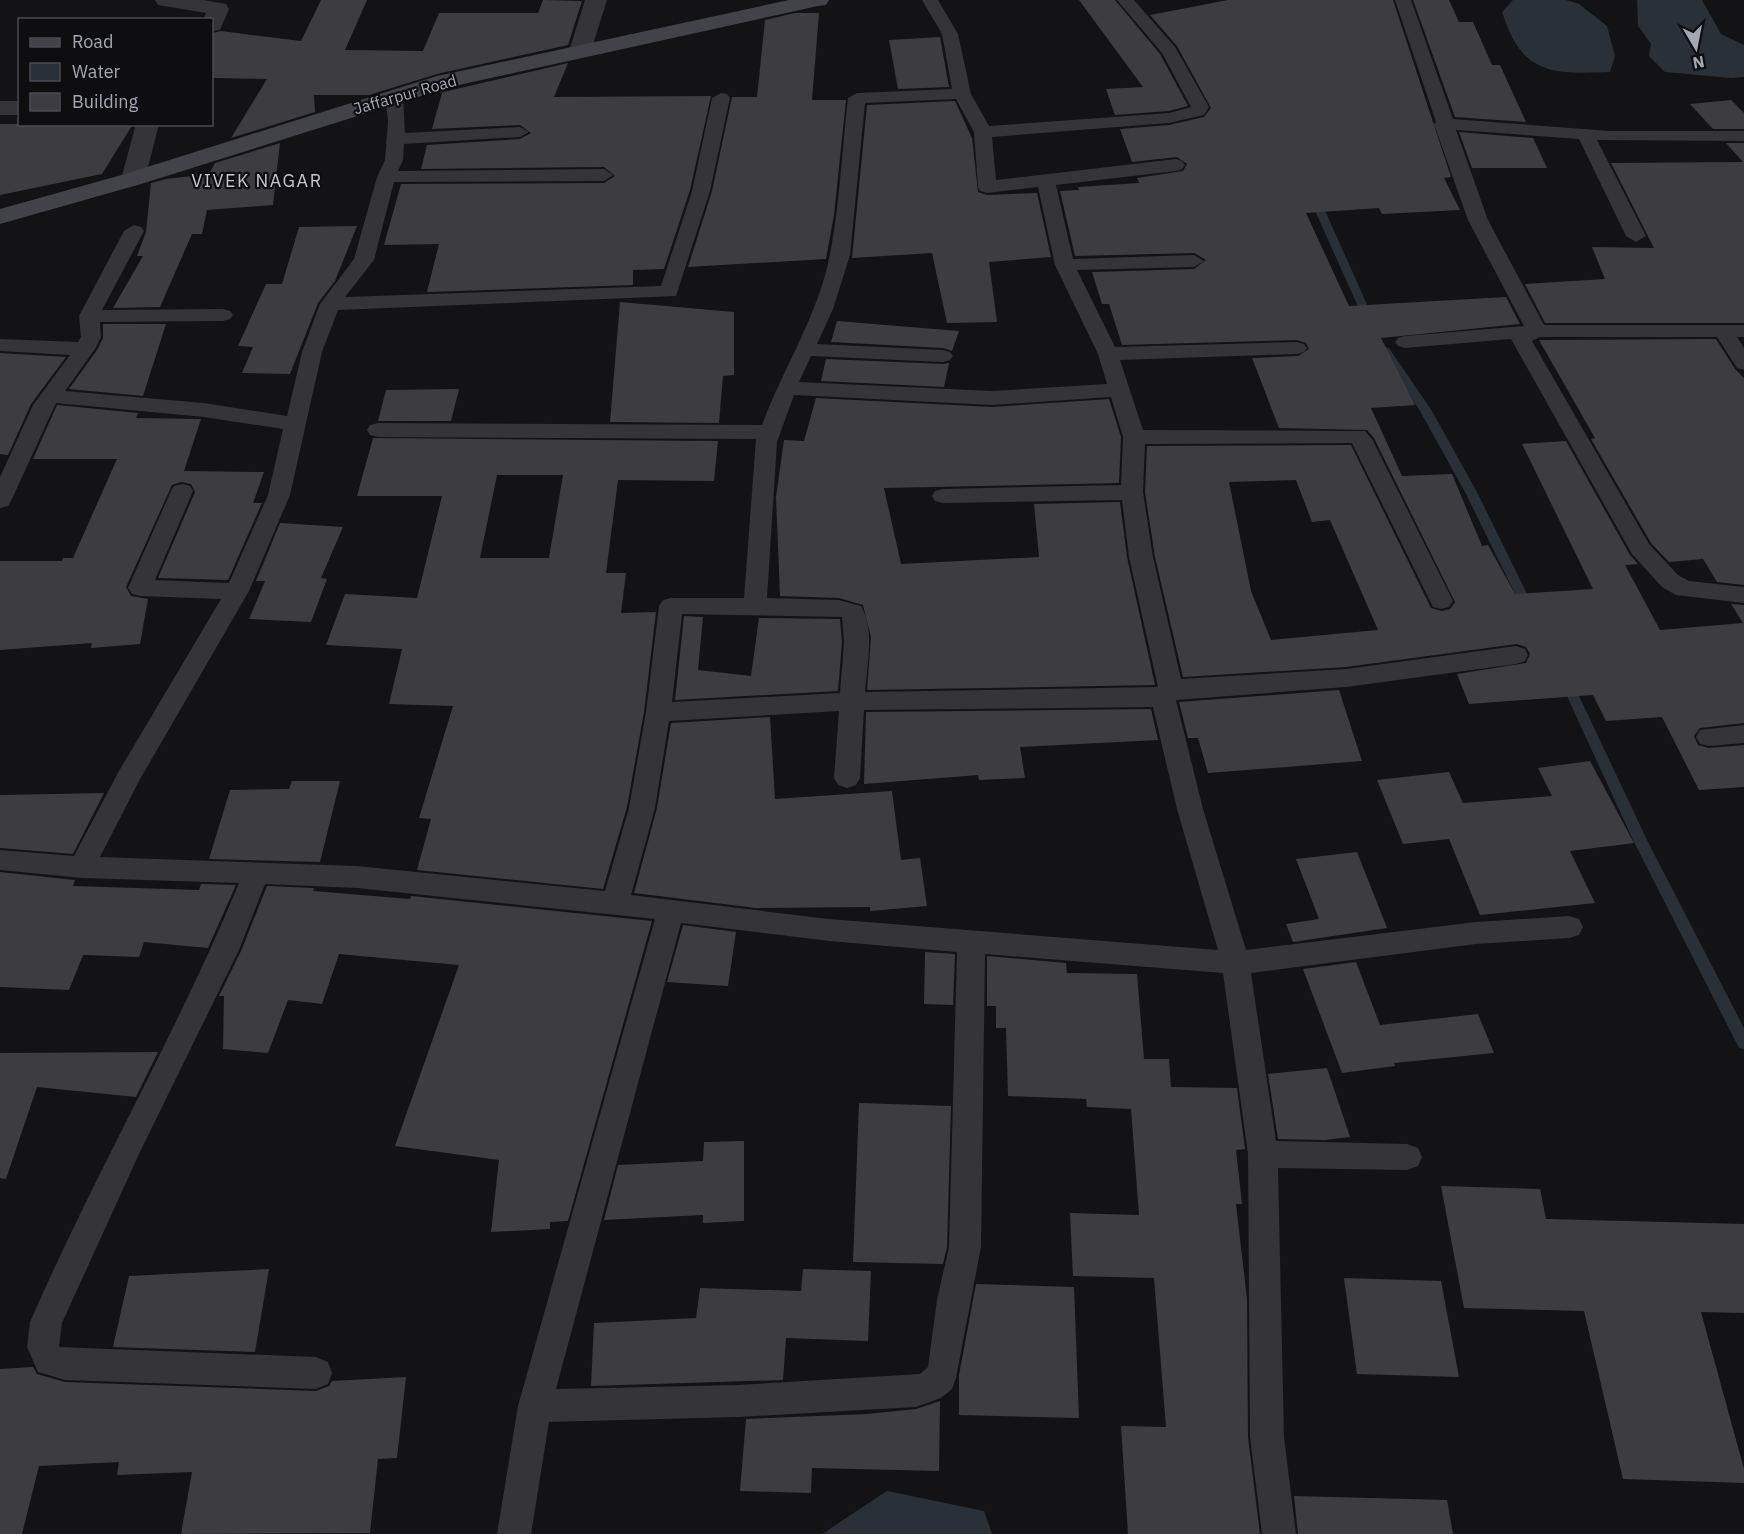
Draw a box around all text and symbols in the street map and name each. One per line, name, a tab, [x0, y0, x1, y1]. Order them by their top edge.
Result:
legend	[18, 18, 213, 126]
north arrow	[1666, 18, 1726, 78]
text: Road	[72, 30, 113, 53]
text: N	[1691, 52, 1706, 74]
text: Water	[72, 60, 121, 83]
street label: Jaffarpur Road	[351, 70, 459, 118]
text: Building	[72, 90, 139, 113]
district label: VIVEK NAGAR	[191, 169, 323, 192]

